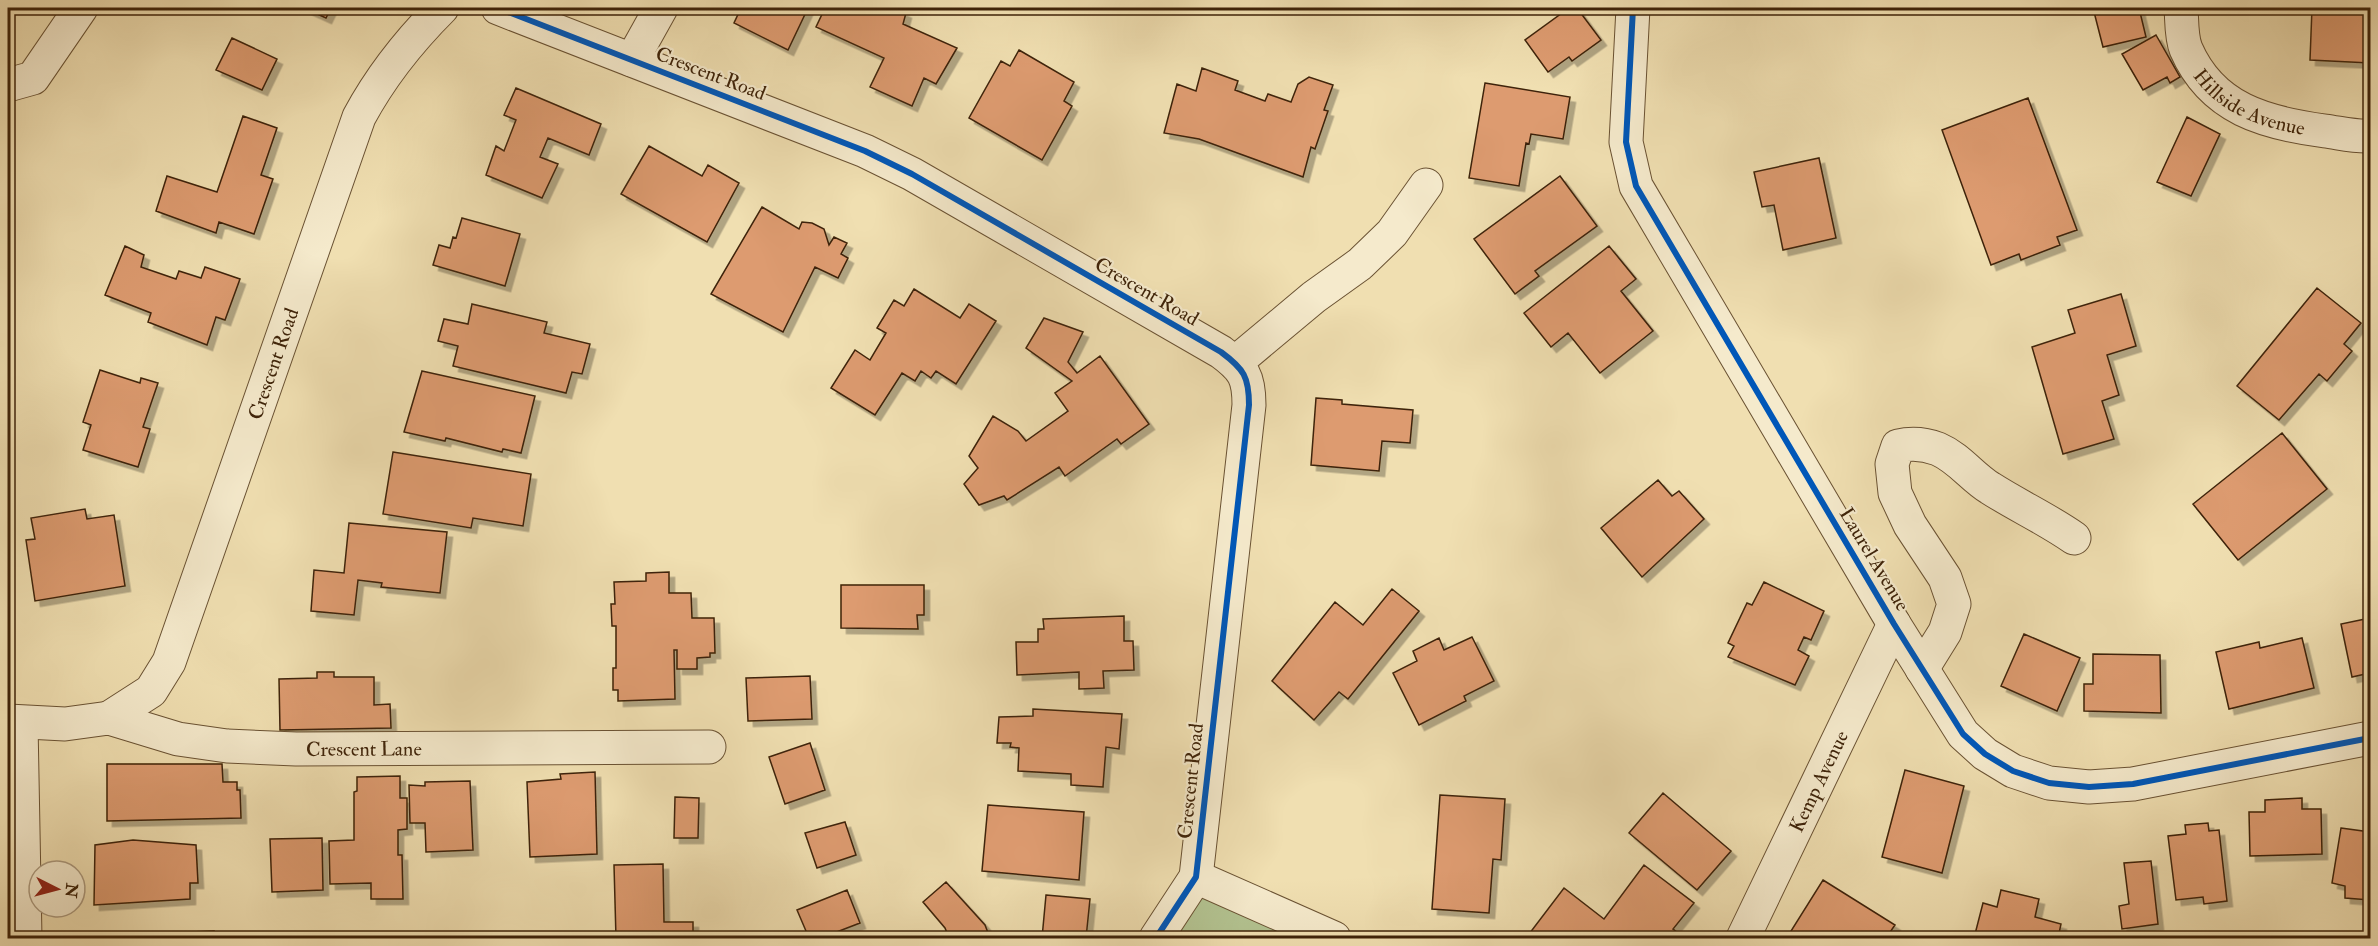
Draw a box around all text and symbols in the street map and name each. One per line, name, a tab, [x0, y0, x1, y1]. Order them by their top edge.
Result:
street label: Crescent Road	[652, 41, 770, 106]
street label: Hillside Avenue	[2188, 64, 2307, 141]
street label: Crescent Road	[1090, 252, 1203, 331]
street label: Crescent Road	[243, 305, 304, 423]
street label: Laurel Avenue	[1834, 503, 1915, 615]
street label: Crescent Road	[1172, 722, 1209, 840]
street label: Kemp Avenue	[1784, 727, 1854, 836]
street label: Crescent Lane	[306, 736, 422, 762]
north arrow	[27, 859, 87, 919]
text: N	[60, 881, 82, 899]

